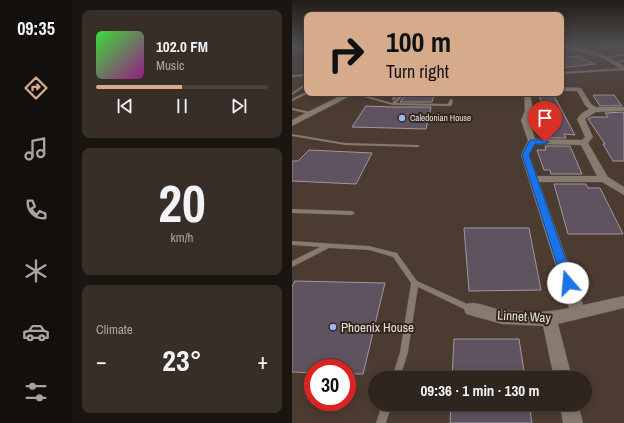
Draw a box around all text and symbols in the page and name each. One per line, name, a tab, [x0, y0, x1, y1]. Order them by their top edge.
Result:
text: 09:35	[17, 16, 55, 41]
text: 100 m	[386, 23, 451, 61]
icon: right	[320, 28, 372, 80]
text: 102.0 FM	[156, 36, 208, 57]
text: Music	[156, 57, 184, 74]
text: Turn right	[386, 59, 449, 84]
icon: directions	[22, 74, 50, 102]
icon: previous	[114, 95, 136, 117]
icon: pause	[171, 95, 193, 117]
icon: next	[228, 95, 250, 117]
pin	[528, 101, 562, 142]
icon: arrive	[534, 107, 556, 129]
place label: Caledonian House	[410, 112, 471, 124]
marker: Caledonian House	[397, 113, 407, 123]
icon: music	[22, 135, 50, 163]
text: 20	[158, 168, 206, 238]
icon: phone	[22, 196, 50, 224]
text: km/h	[170, 229, 194, 246]
icon: climate	[22, 257, 50, 285]
position arrow	[547, 262, 589, 304]
street label: Linnet Way	[497, 307, 552, 326]
icon: car	[22, 318, 50, 346]
place label: Phoenix House	[341, 319, 414, 336]
text: Climate	[96, 321, 133, 338]
marker: Phoenix House	[328, 322, 338, 332]
text: 23°	[162, 340, 202, 380]
text: −	[96, 346, 107, 376]
text: +	[257, 346, 268, 376]
speed limit sign: 30	[304, 359, 356, 411]
icon: filters	[22, 378, 50, 406]
text: 09:36 · 1 min · 130 m	[421, 380, 539, 401]

